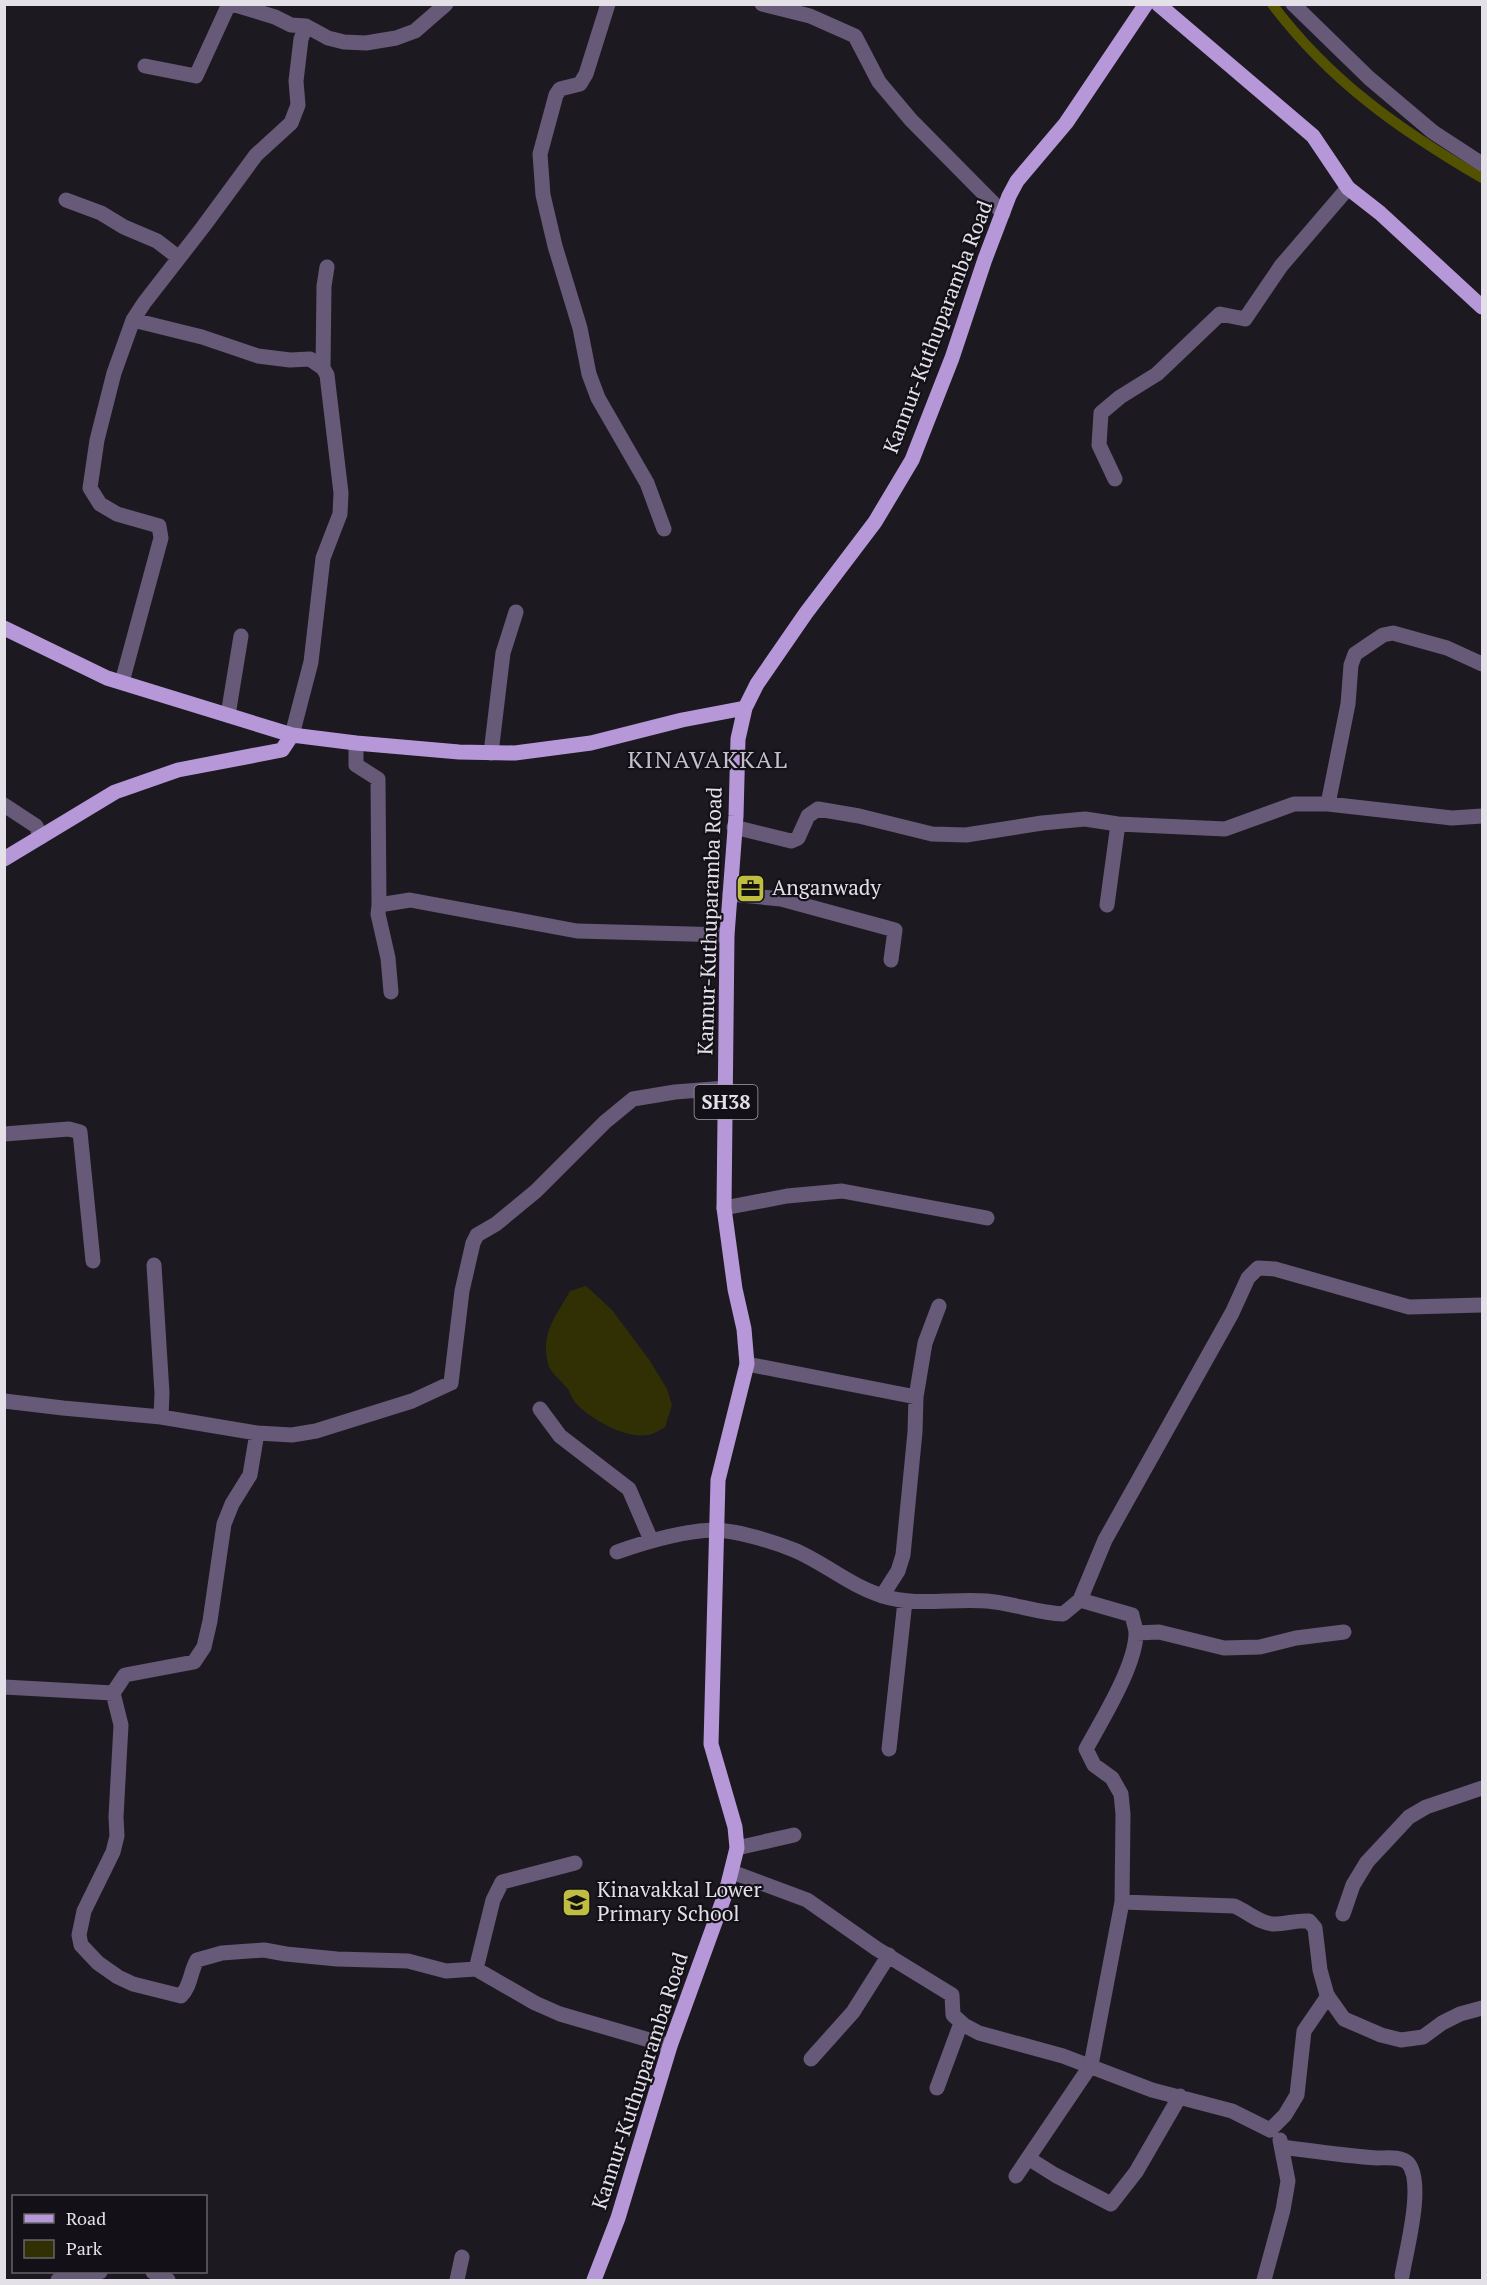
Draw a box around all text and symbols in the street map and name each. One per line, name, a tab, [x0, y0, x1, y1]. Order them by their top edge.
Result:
street label: Kannur-Kuthuparamba Road	[876, 196, 998, 457]
district label: KINAVAKKAL	[628, 743, 788, 775]
street label: Kannur-Kuthuparamba Road	[690, 786, 728, 1056]
office icon: Anganwady	[735, 872, 767, 904]
place label: Anganwady	[772, 873, 881, 901]
road number: SH38	[694, 1085, 758, 1119]
place label: Kinavakkal Lower Primary School	[597, 1875, 761, 1927]
school or university icon: Kinavakkal Lower Primary School	[560, 1886, 592, 1918]
street label: Kannur-Kuthuparamba Road	[584, 1948, 694, 2213]
legend	[12, 2195, 207, 2273]
text: Road	[66, 2206, 106, 2230]
text: Park	[66, 2236, 103, 2260]

